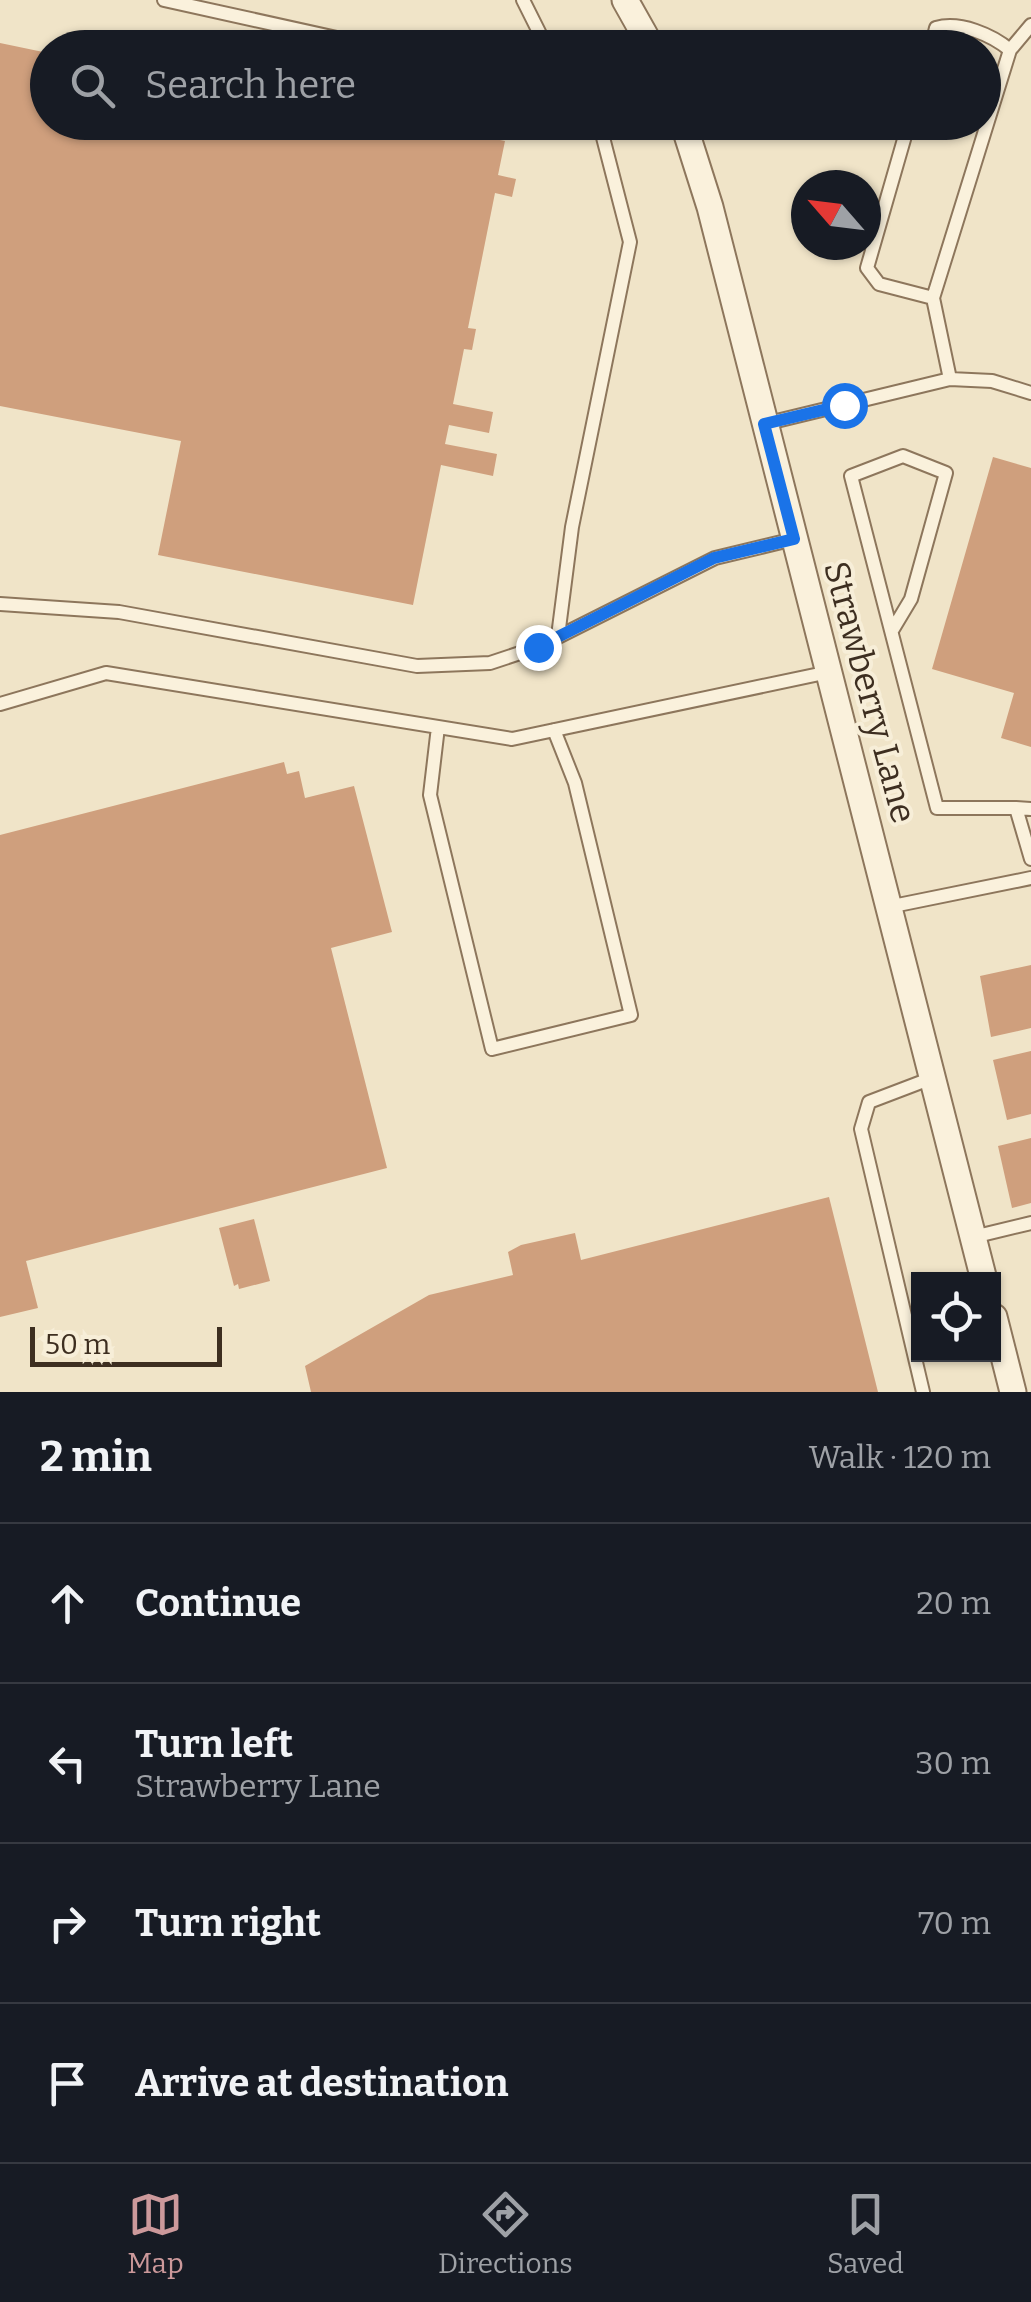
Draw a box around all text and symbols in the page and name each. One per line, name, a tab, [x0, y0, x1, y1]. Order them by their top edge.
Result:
search box	[30, 30, 1001, 140]
icon: search	[65, 58, 120, 113]
text: Search here	[145, 62, 356, 108]
north arrow	[791, 170, 881, 260]
route start	[822, 383, 868, 429]
street label: Strawberry Lane	[815, 557, 925, 827]
route end	[516, 625, 562, 671]
map controls	[911, 1272, 1001, 1362]
button: locate	[911, 1272, 1001, 1362]
scale bar	[30, 1322, 222, 1366]
text: 50 m	[45, 1328, 110, 1361]
text: 2 min	[40, 1432, 152, 1482]
text: Walk · 120 m	[809, 1438, 991, 1476]
icon: ahead	[40, 1576, 95, 1631]
text: Continue	[135, 1580, 301, 1626]
text: 20 m	[916, 1584, 991, 1622]
text: Turn left	[135, 1721, 293, 1767]
icon: left	[40, 1736, 95, 1791]
text: 30 m	[915, 1744, 991, 1782]
text: Strawberry Lane	[135, 1767, 381, 1805]
icon: right	[40, 1896, 95, 1951]
text: Turn right	[135, 1900, 321, 1946]
text: 70 m	[918, 1904, 991, 1942]
icon: arrive	[40, 2056, 95, 2111]
text: Arrive at destination	[135, 2060, 508, 2106]
tab: Map	[127, 2187, 184, 2280]
tab: Directions	[438, 2187, 573, 2280]
tab: Saved	[827, 2187, 904, 2280]

